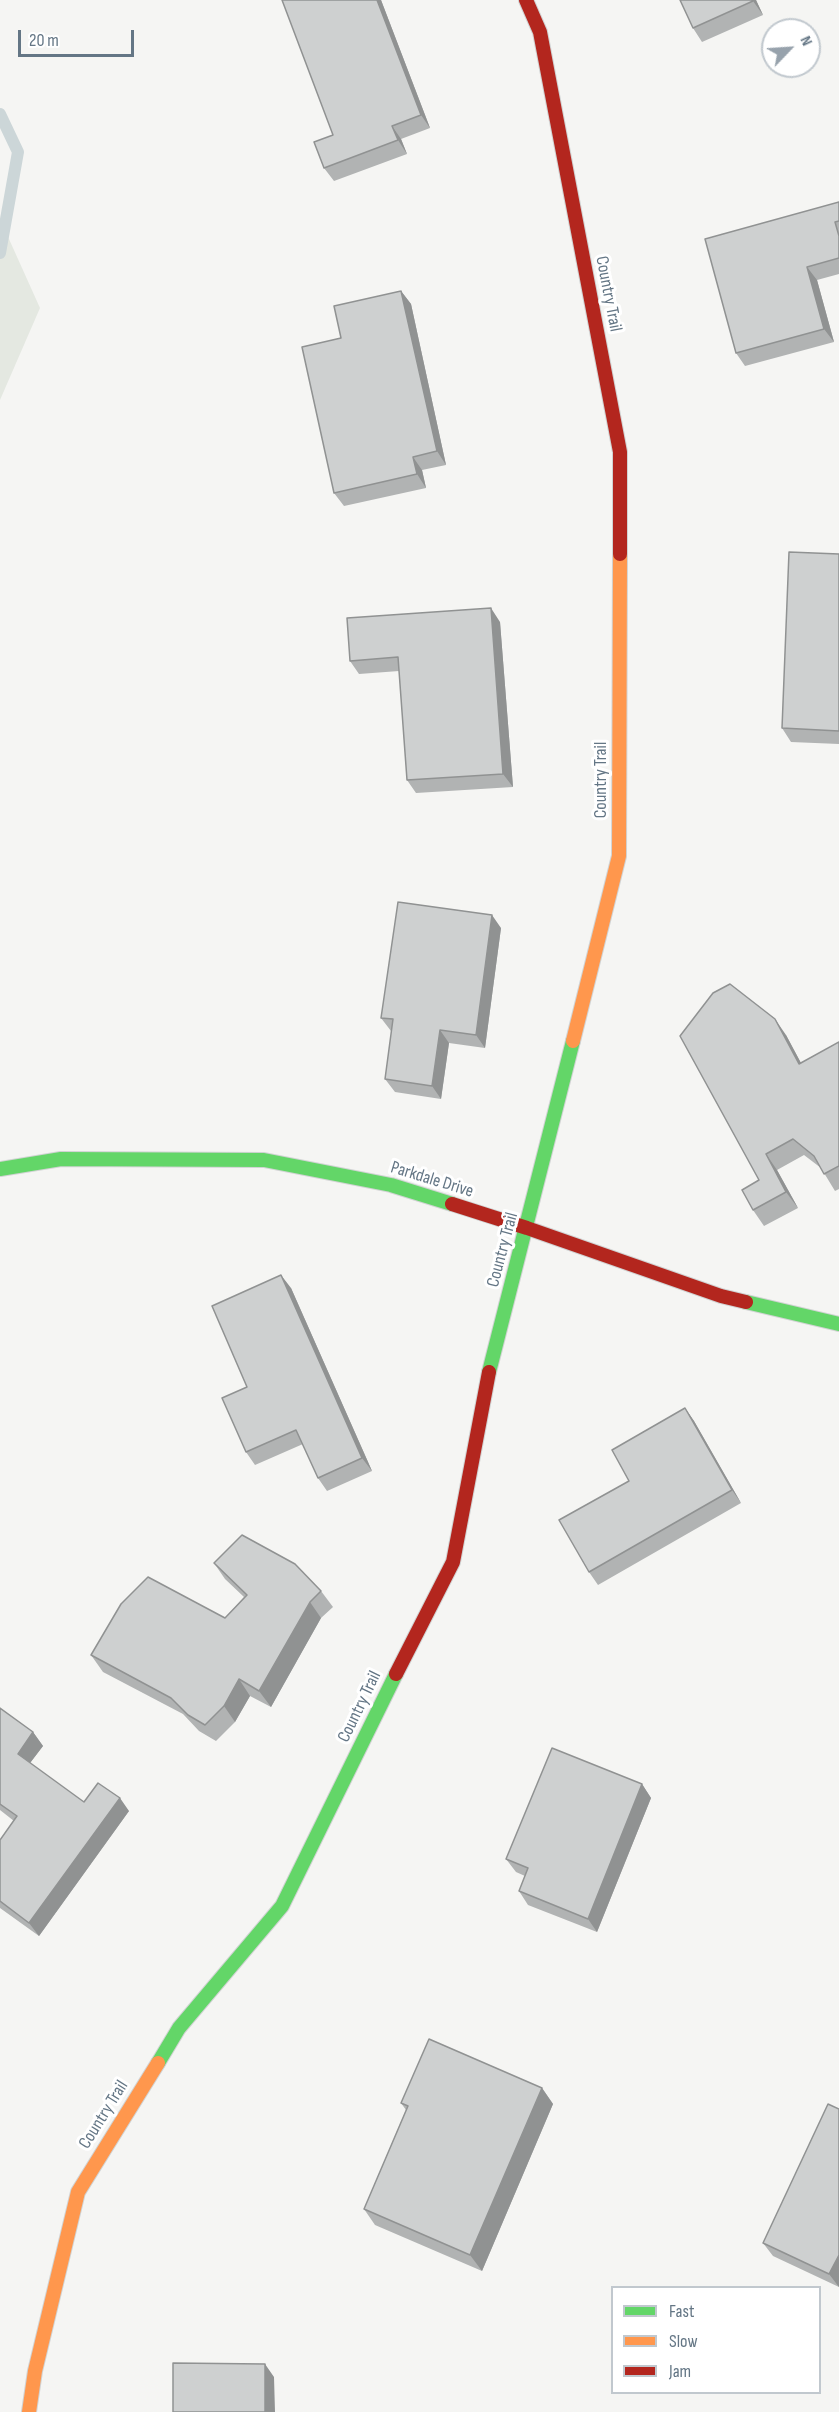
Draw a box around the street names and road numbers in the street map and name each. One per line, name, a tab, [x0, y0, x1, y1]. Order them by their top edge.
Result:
street label: Country Trail	[590, 254, 626, 334]
street label: Country Trail	[590, 742, 612, 818]
street label: Parkdale Drive	[388, 1157, 476, 1203]
street label: Country Trail	[483, 1210, 523, 1290]
street label: Country Trail	[334, 1668, 386, 1746]
street label: Country Trail	[75, 2077, 133, 2153]

